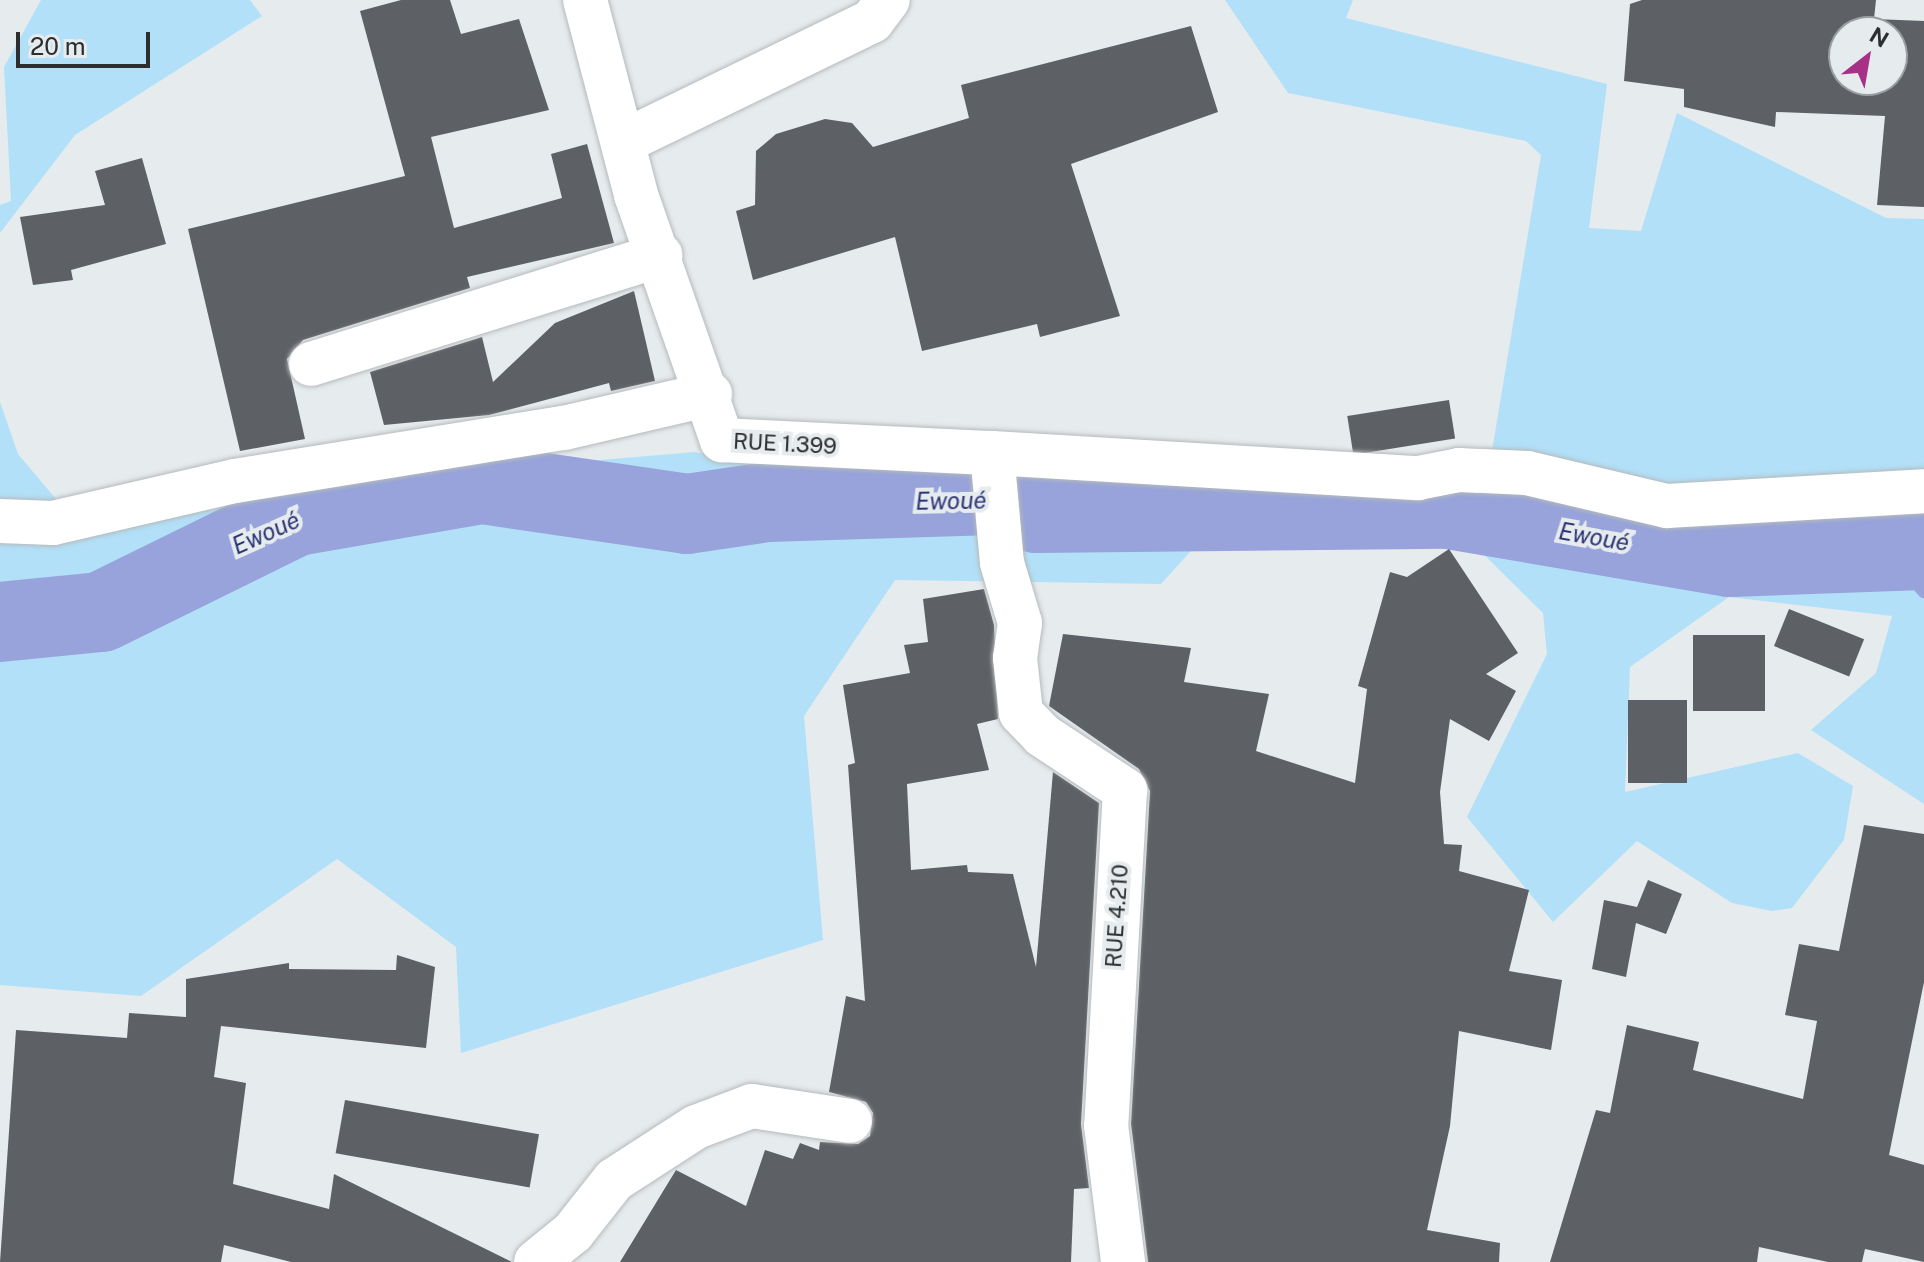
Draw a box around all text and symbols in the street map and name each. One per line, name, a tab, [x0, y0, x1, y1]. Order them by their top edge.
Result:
scale bar	[20, 16, 154, 66]
north arrow	[1828, 16, 1908, 96]
text: N	[1865, 22, 1893, 53]
text: 20 m	[30, 32, 86, 60]
street label: RUE 1.399	[732, 428, 838, 460]
water label: Ewoué	[915, 486, 987, 516]
water label: Ewoué	[228, 505, 304, 561]
water label: Ewoué	[1556, 517, 1632, 557]
street label: RUE 4.210	[1100, 863, 1134, 969]

